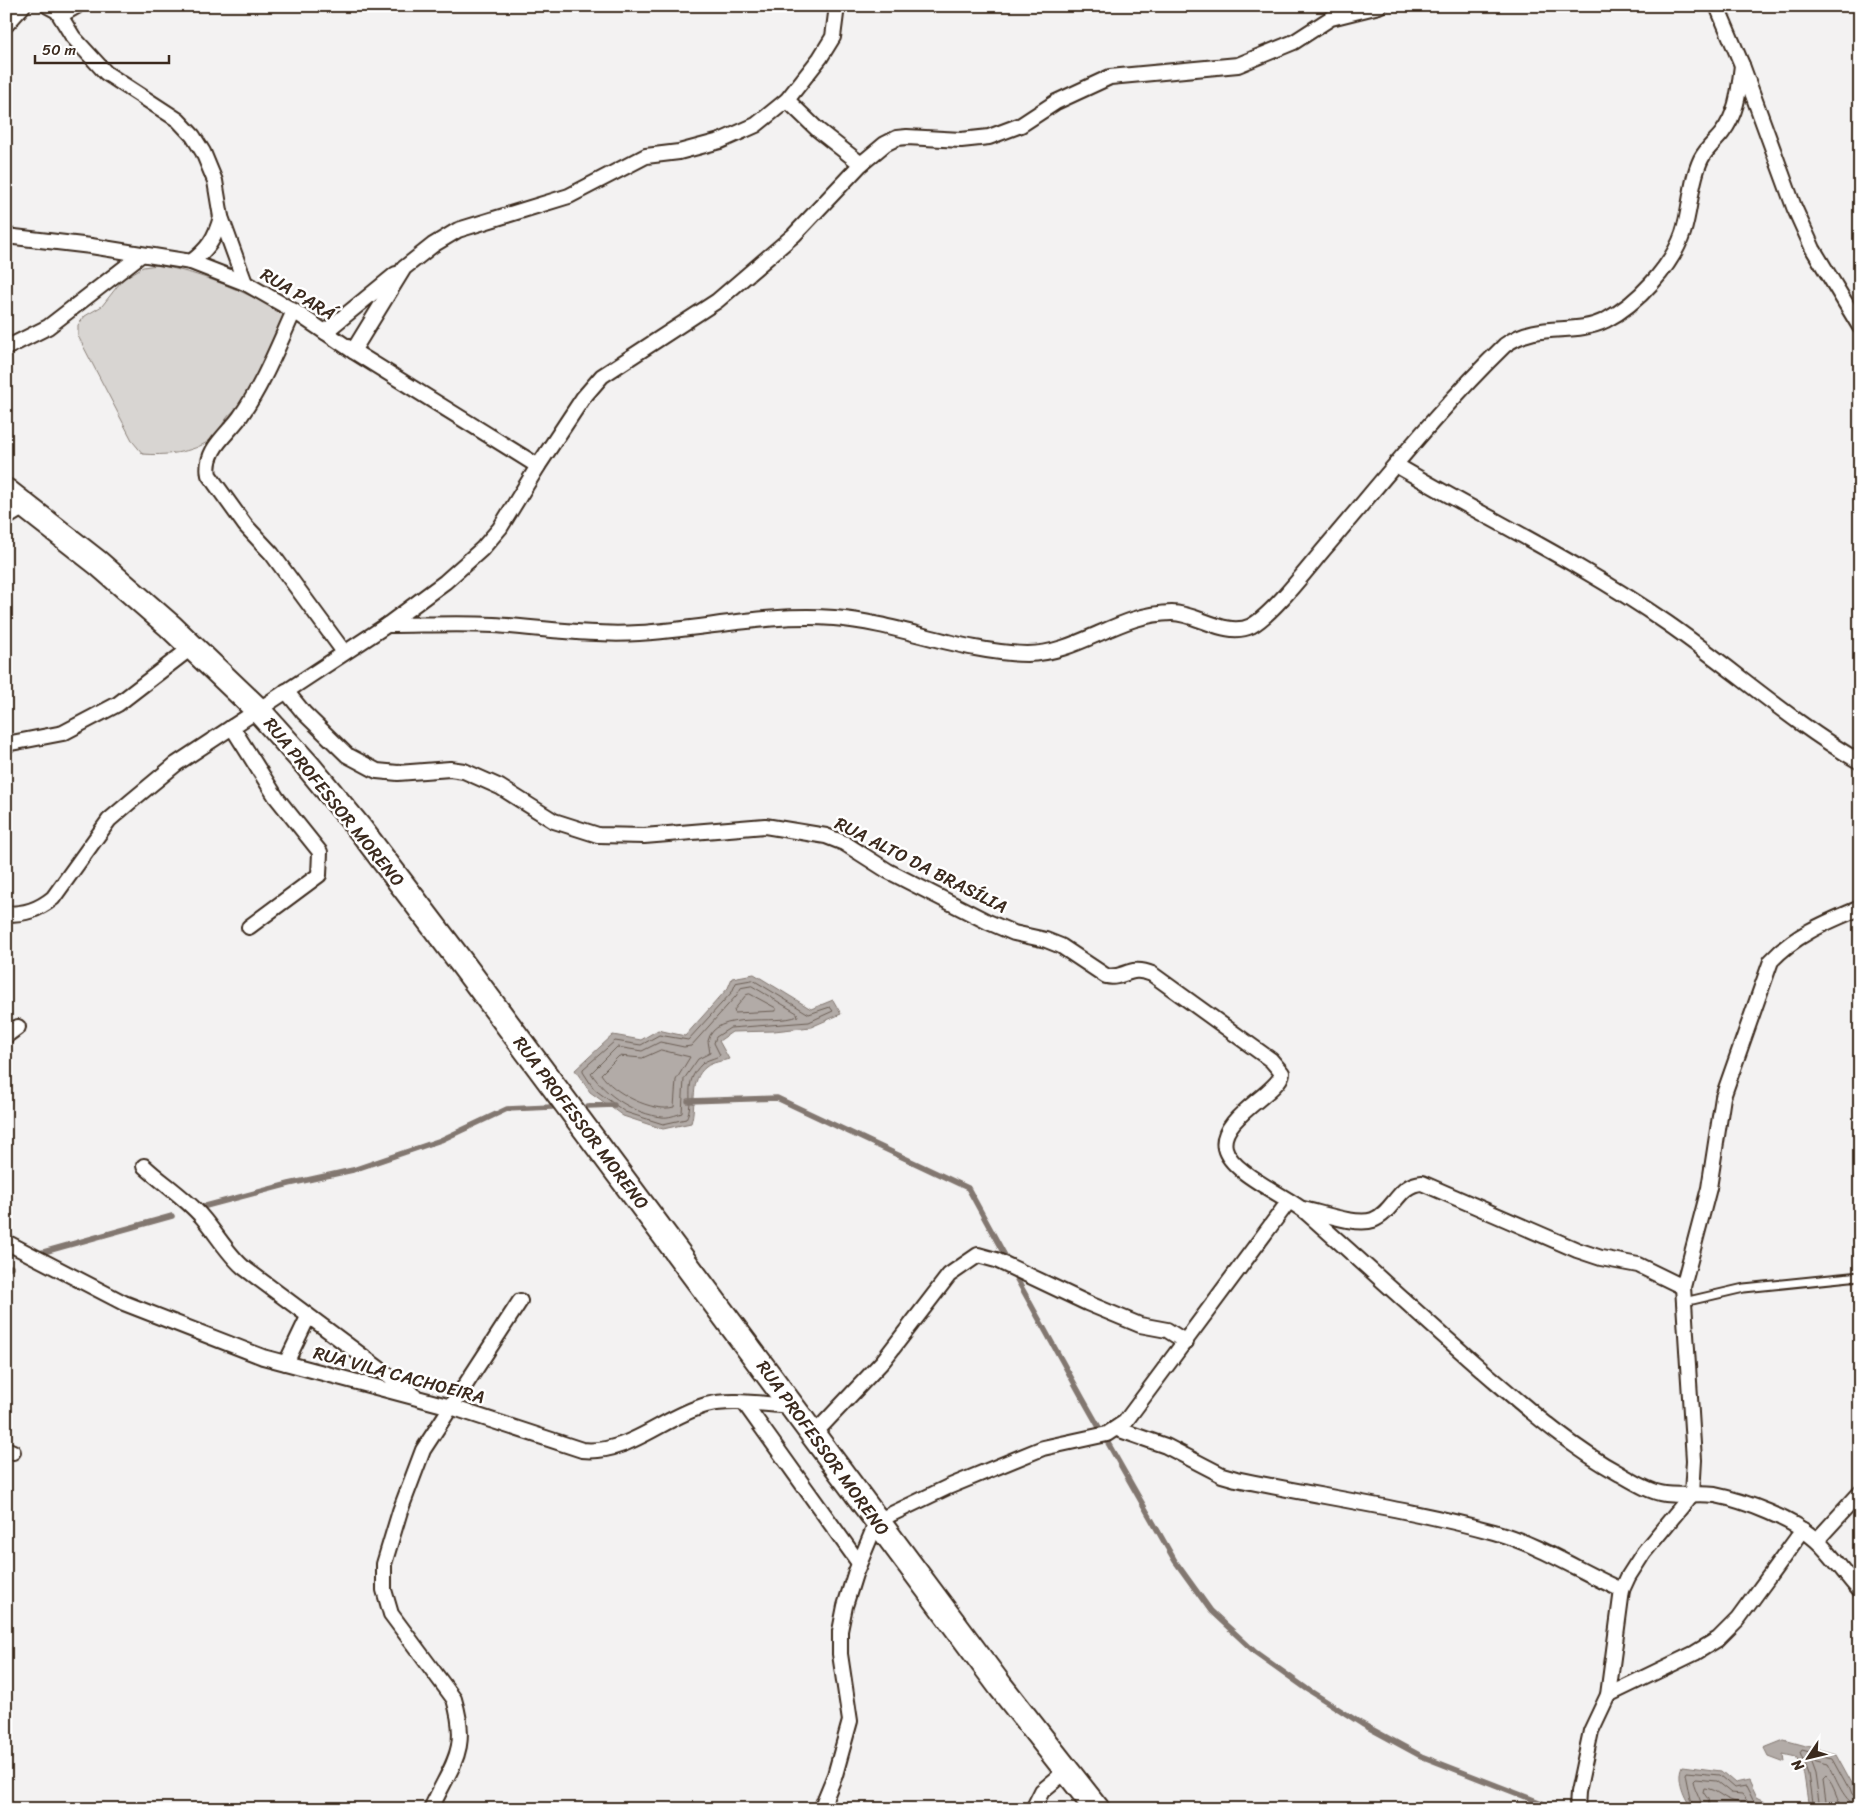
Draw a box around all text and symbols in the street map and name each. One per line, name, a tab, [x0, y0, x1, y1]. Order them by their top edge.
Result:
scale bar	[35, 32, 169, 64]
text: 50 m	[42, 37, 77, 63]
street label: RUA PARÁ	[254, 259, 344, 330]
street label: RUA PROFESSOR MORENO	[255, 710, 413, 894]
street label: RUA ALTO DA BRASÍLIA	[829, 808, 1013, 922]
street label: RUA PROFESSOR MORENO	[505, 1029, 657, 1217]
street label: RUA VILA CACHOEIRA	[310, 1337, 488, 1413]
street label: RUA PROFESSOR MORENO	[748, 1353, 898, 1543]
north arrow	[1784, 1732, 1834, 1782]
text: N	[1785, 1754, 1811, 1777]

